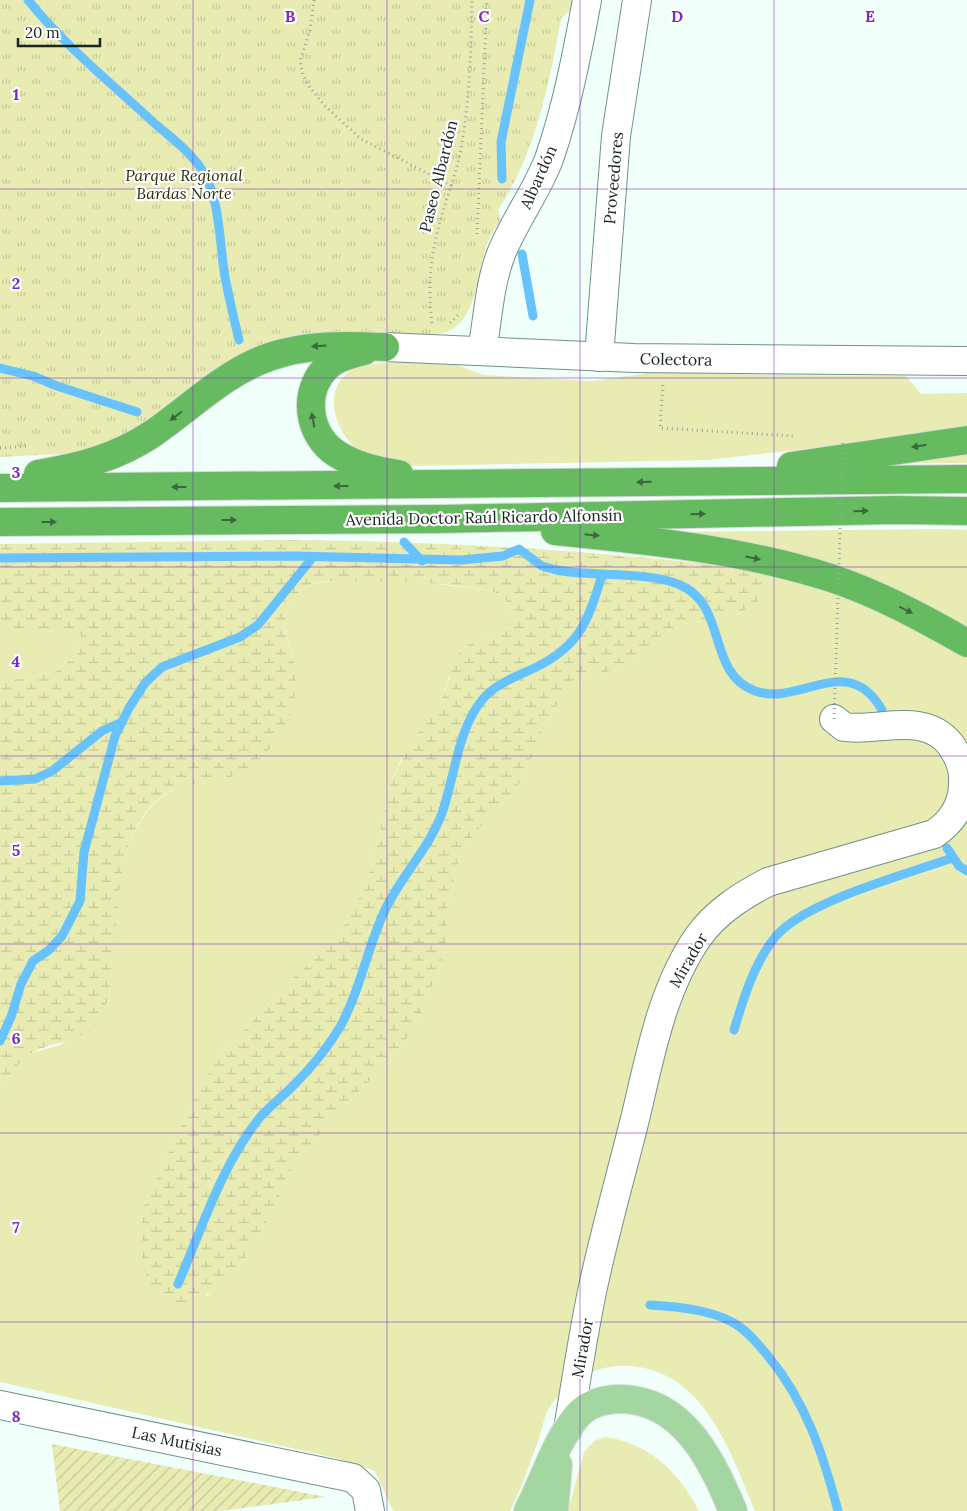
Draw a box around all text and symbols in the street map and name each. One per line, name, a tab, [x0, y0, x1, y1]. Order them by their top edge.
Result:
text: B	[285, 6, 296, 26]
text: C	[478, 6, 490, 26]
text: D	[671, 6, 683, 26]
text: E	[865, 6, 875, 26]
scale bar	[18, 15, 100, 47]
text: 20 m	[25, 23, 60, 42]
text: 1	[13, 84, 19, 104]
street label: Paseo Albardón	[414, 118, 462, 234]
street label: Proveedores	[599, 131, 627, 225]
street label: Albardón	[515, 142, 561, 213]
park label: Parque Regional Bardas Norte	[125, 165, 243, 203]
text: 2	[12, 273, 20, 293]
one-way arrow	[311, 342, 327, 350]
street label: Colectora	[640, 348, 712, 370]
one-way arrow	[169, 411, 183, 421]
one-way arrow	[308, 411, 316, 427]
one-way arrow	[910, 443, 926, 451]
text: 3	[12, 462, 21, 482]
one-way arrow	[636, 478, 652, 486]
one-way arrow	[333, 482, 349, 490]
one-way arrow	[171, 483, 187, 491]
street label: Avenida Doctor Raúl Ricardo Alfonsín	[344, 505, 623, 529]
one-way arrow	[853, 507, 869, 515]
one-way arrow	[690, 510, 706, 518]
one-way arrow	[221, 516, 237, 524]
one-way arrow	[41, 518, 57, 526]
one-way arrow	[585, 531, 601, 539]
one-way arrow	[746, 554, 762, 562]
one-way arrow	[899, 606, 914, 614]
text: 4	[12, 651, 21, 671]
text: 5	[12, 840, 21, 860]
street label: Mirador	[664, 929, 712, 991]
text: 6	[11, 1028, 21, 1048]
text: 7	[12, 1217, 20, 1237]
street label: Mirador	[567, 1317, 597, 1379]
text: 8	[11, 1406, 21, 1426]
street label: Las Mutisias	[130, 1422, 224, 1460]

